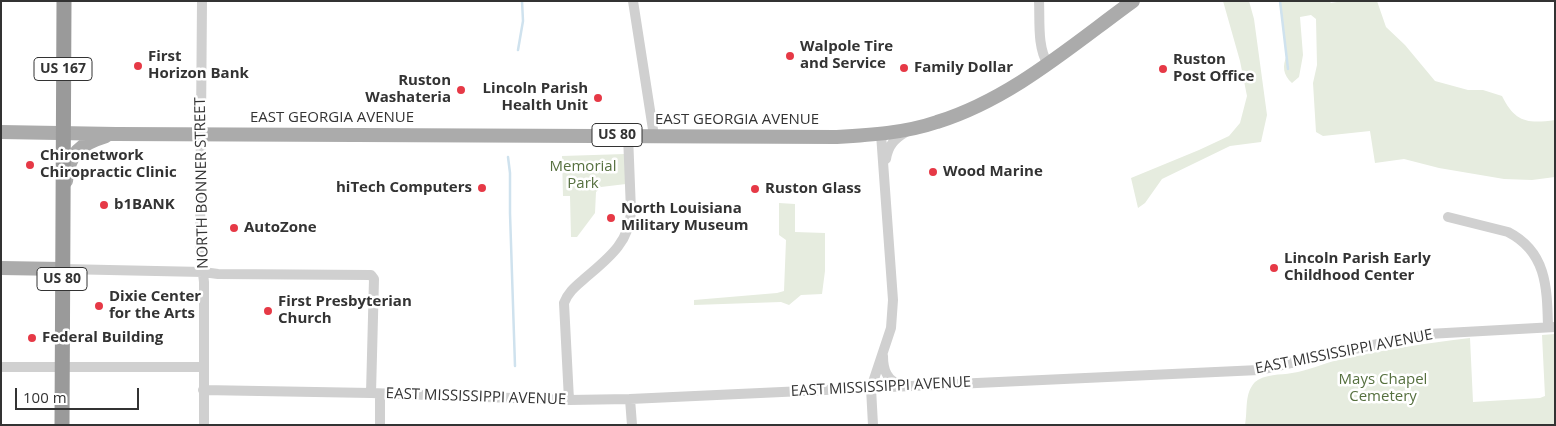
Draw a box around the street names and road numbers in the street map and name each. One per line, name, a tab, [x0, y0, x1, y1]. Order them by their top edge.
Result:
road number: US 167	[34, 58, 92, 80]
street label: NORTH BONNER STREET	[192, 97, 212, 269]
street label: EAST GEORGIA AVENUE	[250, 109, 414, 127]
street label: EAST GEORGIA AVENUE	[655, 111, 819, 129]
road number: US 80	[592, 124, 642, 146]
road number: US 80	[37, 268, 87, 290]
street label: EAST MISSISSIPPI AVENUE	[1254, 326, 1434, 378]
street label: EAST MISSISSIPPI AVENUE	[790, 373, 972, 401]
street label: EAST MISSISSIPPI AVENUE	[385, 385, 567, 409]

